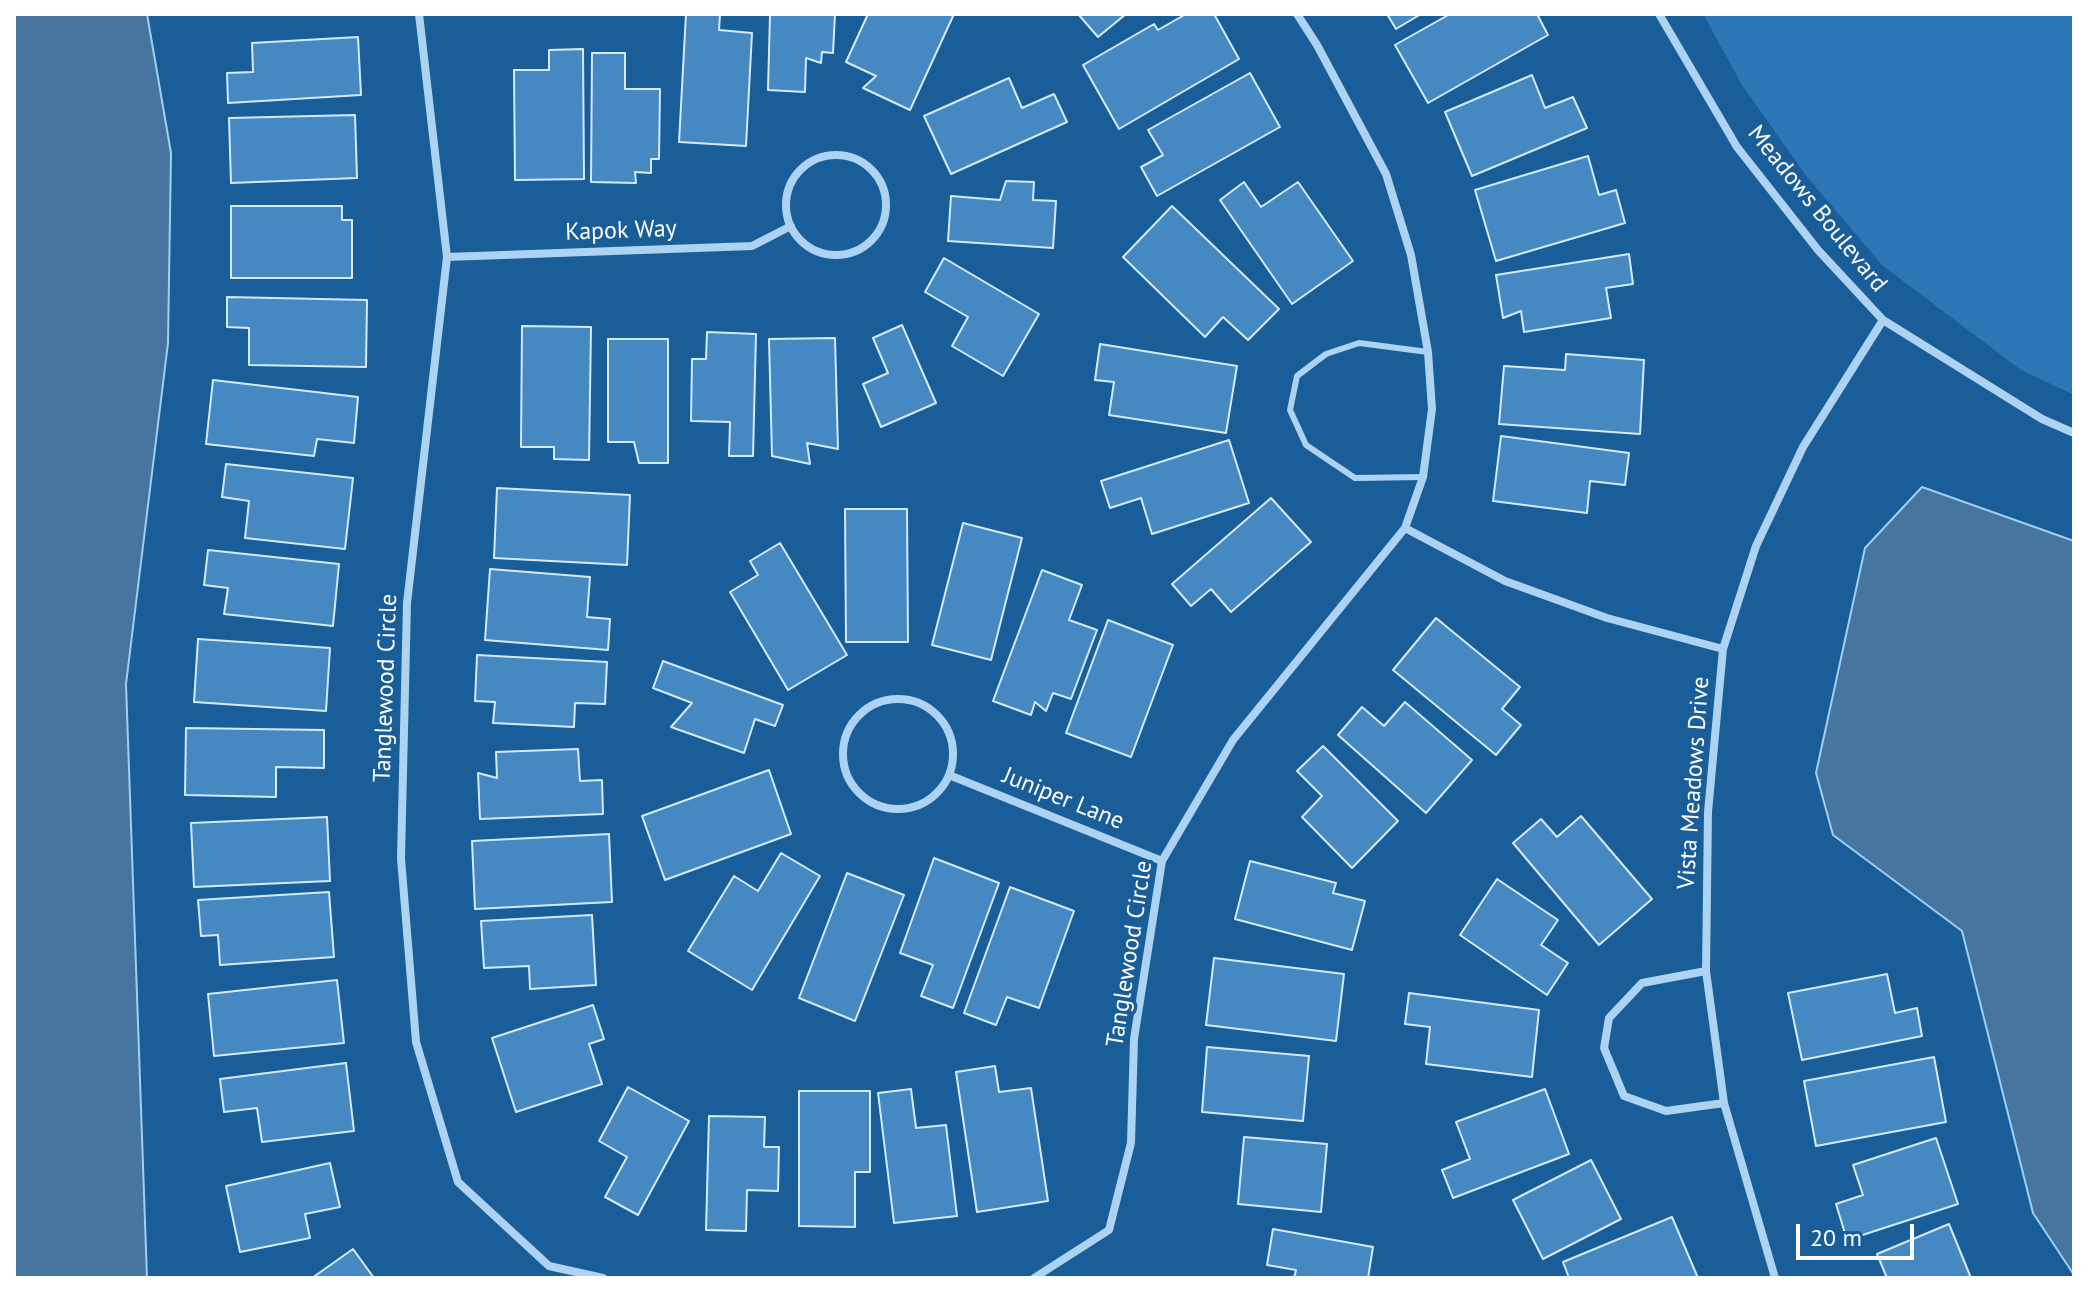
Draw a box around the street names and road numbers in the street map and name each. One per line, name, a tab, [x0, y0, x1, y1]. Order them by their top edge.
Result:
street label: Meadows Boulevard	[1741, 120, 1893, 298]
street label: Kapok Way	[565, 215, 677, 247]
street label: Tanglewood Circle	[368, 593, 404, 783]
street label: Vista Meadows Drive	[1672, 676, 1716, 890]
street label: Juniper Lane	[998, 762, 1128, 836]
street label: Tanglewood Circle	[1101, 859, 1159, 1049]

